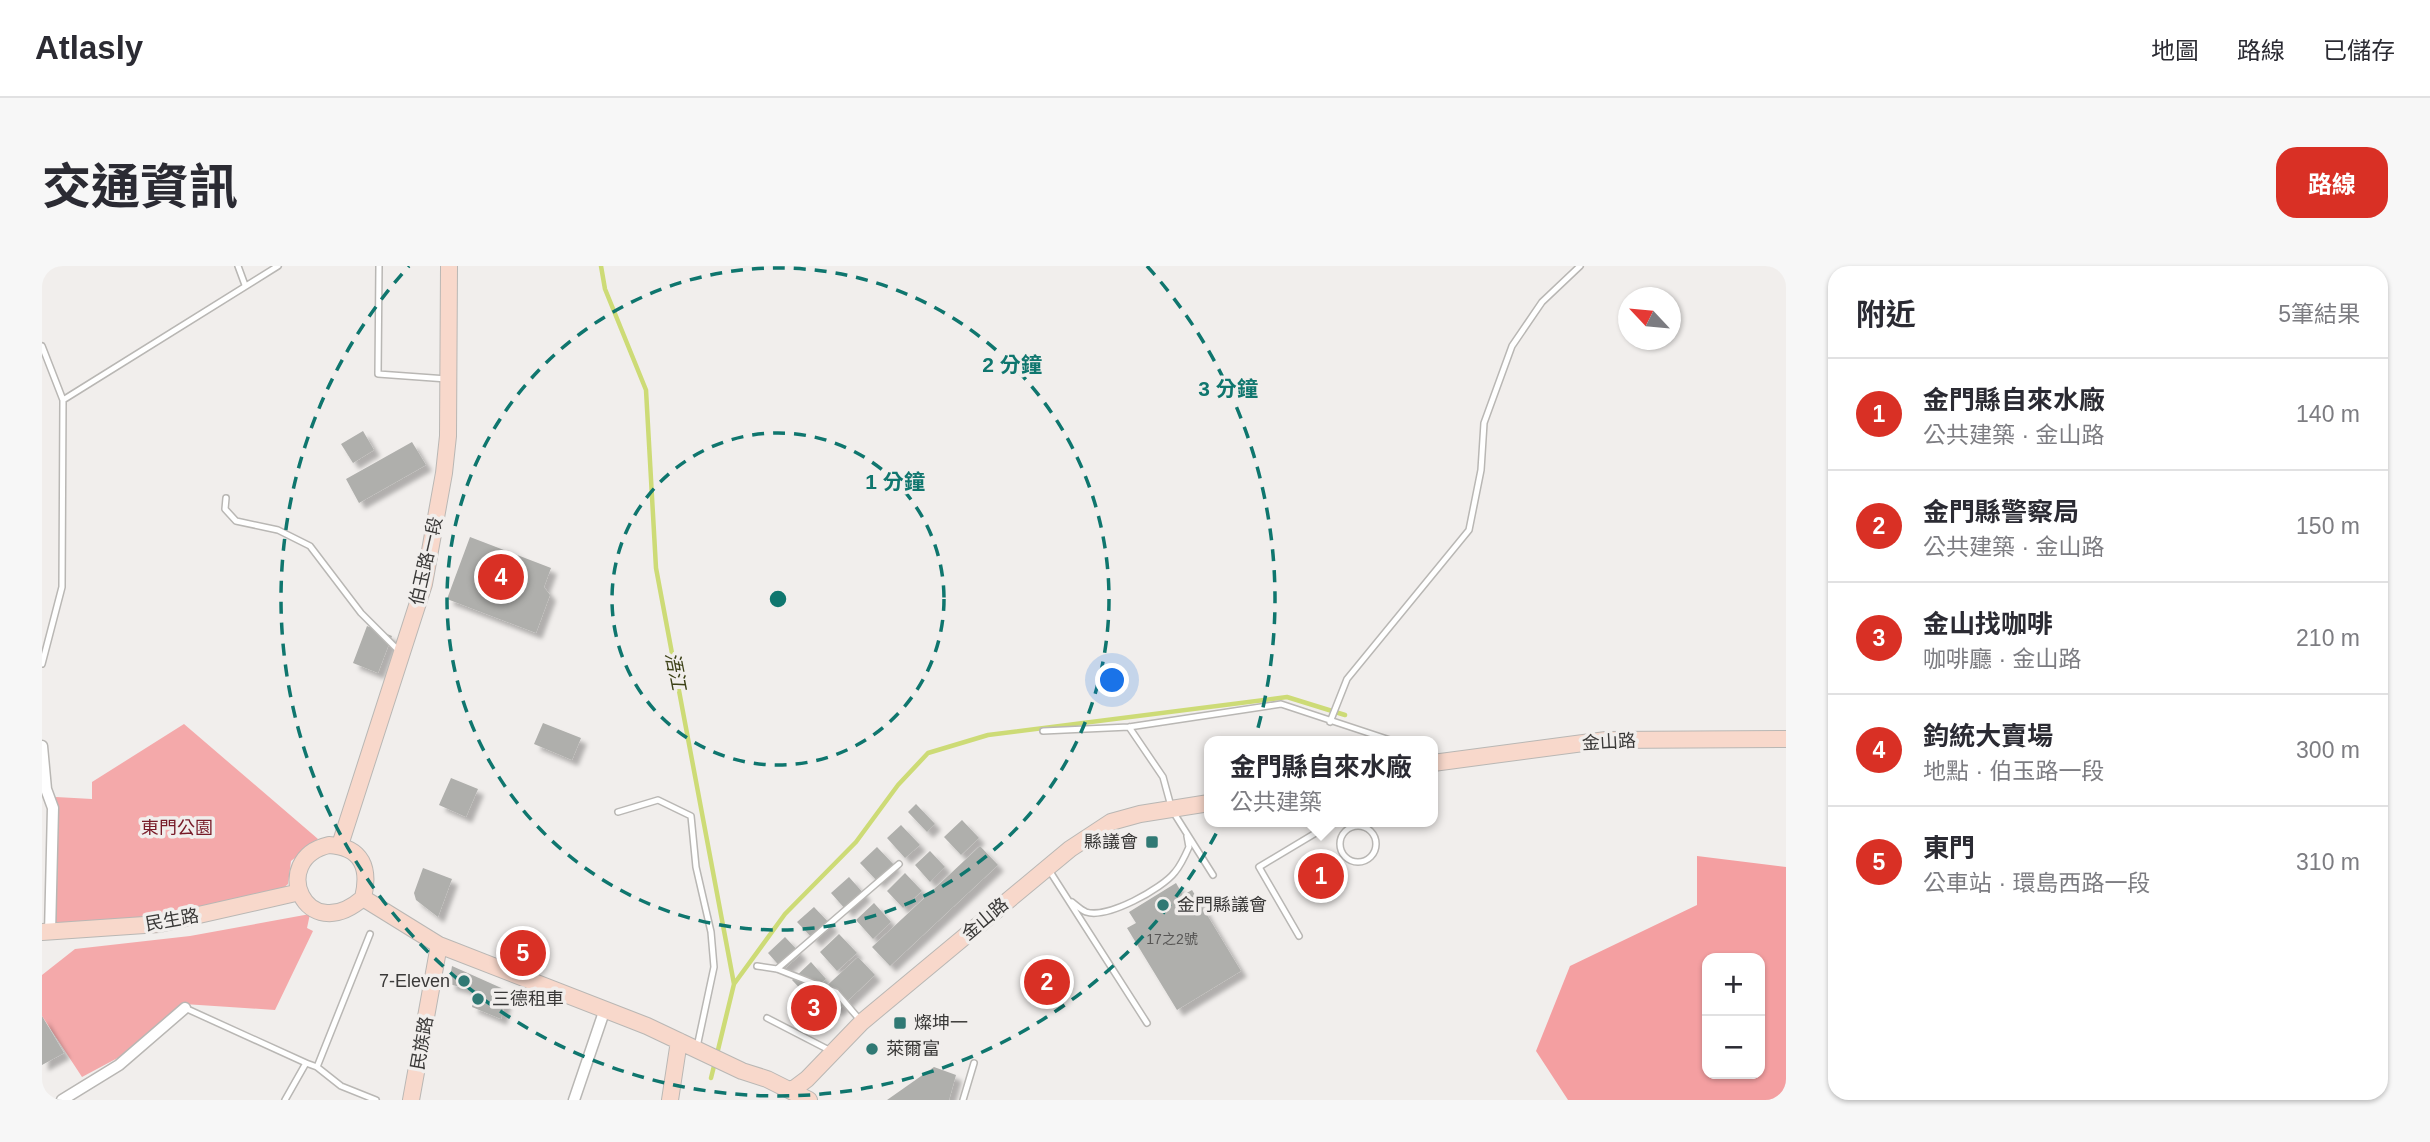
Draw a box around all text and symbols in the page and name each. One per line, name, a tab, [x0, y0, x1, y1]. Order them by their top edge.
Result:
text: Atlasly	[35, 29, 143, 66]
text: 地圖	[2151, 37, 2199, 64]
text: 路線	[2237, 37, 2285, 64]
text: 已儲存	[2323, 37, 2395, 64]
button: 路線	[2276, 147, 2388, 218]
text: 交通資訊	[42, 160, 238, 214]
north arrow	[1618, 287, 1681, 350]
text: 附近	[1856, 298, 1916, 331]
text: 5筆結果	[2278, 301, 2360, 327]
text: 2 分鐘	[982, 353, 1042, 376]
text: 3 分鐘	[1198, 377, 1258, 400]
text: 金門縣自來水廠	[1923, 385, 2105, 415]
text: 1	[1873, 401, 1885, 427]
text: 140 m	[2296, 401, 2360, 427]
text: 公共建築 · 金山路	[1923, 422, 2104, 448]
text: 1 分鐘	[865, 470, 925, 493]
text: 金門縣警察局	[1923, 497, 2079, 527]
text: 2	[1873, 513, 1885, 539]
text: 150 m	[2296, 513, 2360, 539]
street label: 伯玉路一段	[406, 515, 446, 607]
text: 公共建築 · 金山路	[1923, 534, 2104, 560]
pin: 4	[478, 551, 524, 603]
centre of rings	[766, 587, 790, 611]
text: 金山找咖啡	[1923, 609, 2053, 639]
text: 3	[1873, 625, 1885, 651]
text: 210 m	[2296, 625, 2360, 651]
text: 咖啡廳 · 金山路	[1923, 646, 2081, 672]
water label: 浯江	[662, 650, 690, 694]
your location	[1095, 663, 1129, 697]
text: 鈞統大賣場	[1923, 721, 2053, 751]
street label: 金山路	[1582, 731, 1636, 753]
popup	[1204, 736, 1438, 827]
text: 4	[1873, 737, 1885, 763]
text: 300 m	[2296, 737, 2360, 763]
text: 金門縣自來水廠	[1230, 752, 1412, 782]
text: 地點 · 伯玉路一段	[1923, 758, 2104, 784]
text: 公共建築	[1230, 789, 1322, 815]
park label: 東門公園	[141, 818, 213, 838]
place label: 縣議會	[1084, 832, 1138, 852]
text: 東門	[1923, 833, 1975, 863]
marker: 縣議會	[1144, 834, 1160, 850]
text: 5	[1873, 849, 1885, 875]
text: 310 m	[2296, 849, 2360, 875]
pin: 1	[1298, 850, 1344, 902]
text: 公車站 · 環島西路一段	[1923, 870, 2150, 896]
street label: 金山路	[958, 894, 1012, 944]
place label: 金門縣議會	[1177, 895, 1267, 915]
marker: 金門縣議會	[1155, 897, 1171, 913]
street label: 民生路	[144, 905, 200, 935]
pin: 5	[500, 927, 546, 979]
house number: 17之2號	[1146, 931, 1198, 947]
map controls	[1702, 953, 1765, 1079]
button: +	[1702, 953, 1765, 1016]
pin: 2	[1024, 956, 1070, 1008]
place label: 7-Eleven	[379, 971, 450, 991]
marker: 7-Eleven	[456, 973, 472, 989]
pin: 3	[791, 982, 837, 1034]
place label: 三德租車	[492, 989, 564, 1009]
marker: 三德租車	[470, 991, 486, 1007]
place label: 燦坤一	[914, 1013, 968, 1033]
street label: 民族路	[407, 1015, 437, 1071]
marker: 燦坤一	[892, 1015, 908, 1031]
button: −	[1702, 1016, 1765, 1079]
place label: 萊爾富	[886, 1039, 940, 1059]
marker: 萊爾富	[864, 1041, 880, 1057]

